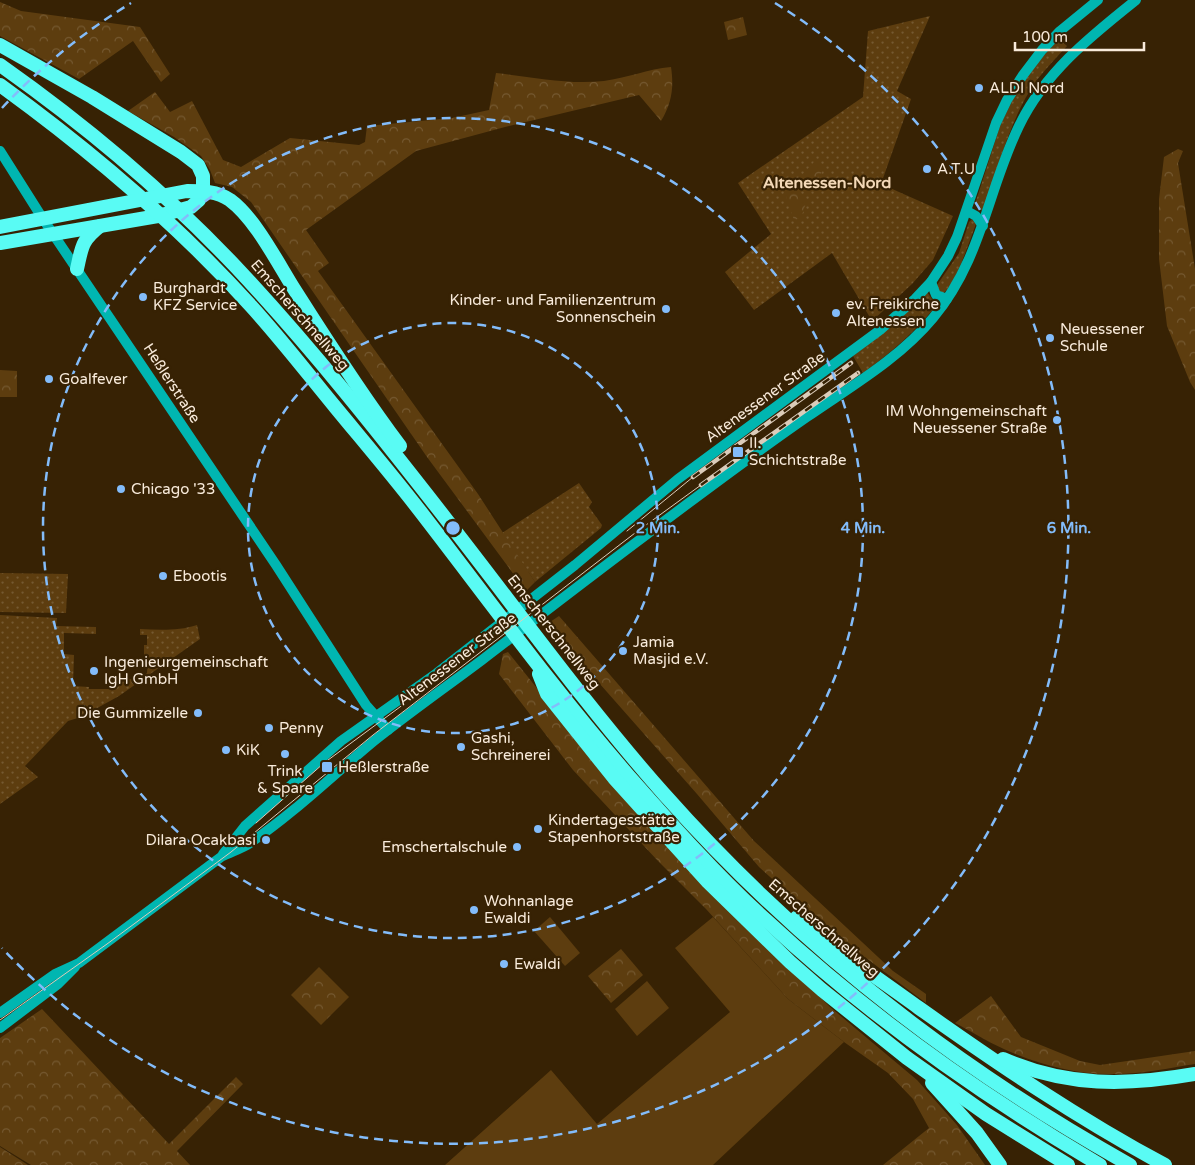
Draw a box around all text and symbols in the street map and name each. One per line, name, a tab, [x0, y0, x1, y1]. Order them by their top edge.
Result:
scale bar	[1015, 20, 1144, 52]
text: 100 m	[1022, 28, 1068, 46]
place label: ALDI Nord	[989, 79, 1064, 97]
marker: ALDI Nord	[973, 82, 985, 94]
place label: A.T.U	[937, 160, 975, 178]
marker: A.T.U	[921, 163, 933, 175]
district label: Altenessen-Nord	[763, 173, 891, 193]
street label: Emscherschnellweg	[247, 256, 353, 374]
place label: Burghardt KFZ Service	[153, 279, 237, 314]
marker: Burghardt KFZ Service	[137, 291, 149, 303]
place label: Kinder- und Familienzentrum Sonnenschein	[449, 291, 656, 326]
place label: ev. Freikirche Altenessen	[846, 295, 939, 330]
marker: Kinder- und Familienzentrum Sonnenschein	[660, 303, 672, 315]
marker: ev. Freikirche Altenessen	[830, 307, 842, 319]
place label: Neuessener Schule	[1060, 320, 1144, 355]
marker: Neuessener Schule	[1044, 332, 1056, 344]
street label: Heßlerstraße	[140, 340, 204, 426]
street label: Altenessener Straße	[702, 348, 828, 446]
place label: Goalfever	[59, 370, 128, 388]
marker: Goalfever	[43, 373, 55, 385]
place label: IM Wohngemeinschaft Neuessener Straße	[885, 402, 1047, 437]
marker: IM Wohngemeinschaft Neuessener Straße	[1051, 414, 1063, 426]
place label: II. Schichtstraße	[749, 434, 846, 469]
marker: II. Schichtstraße	[731, 445, 745, 459]
place label: Chicago '33	[131, 480, 215, 498]
marker: Chicago '33	[115, 483, 127, 495]
centre of rings	[444, 519, 462, 537]
text: 2 Min.	[636, 519, 680, 537]
text: 4 Min.	[841, 519, 885, 537]
text: 6 Min.	[1047, 519, 1091, 537]
place label: Ebootis	[173, 567, 227, 585]
marker: Ebootis	[157, 570, 169, 582]
street label: Emscherschnellweg	[504, 571, 604, 693]
street label: Altenessener Straße	[394, 609, 520, 709]
place label: Jamia Masjid e.V.	[633, 633, 709, 668]
marker: Jamia Masjid e.V.	[617, 645, 629, 657]
place label: Ingenieurgemeinschaft IgH GmbH	[104, 653, 268, 688]
marker: Ingenieurgemeinschaft IgH GmbH	[88, 665, 100, 677]
place label: Die Gummizelle	[77, 704, 188, 722]
marker: Die Gummizelle	[192, 707, 204, 719]
place label: Penny	[279, 719, 324, 737]
marker: Penny	[263, 722, 275, 734]
place label: Gashi, Schreinerei	[471, 729, 551, 764]
place label: KiK	[236, 741, 260, 759]
marker: Gashi, Schreinerei	[455, 741, 467, 753]
marker: KiK	[220, 744, 232, 756]
marker: Trink & Spare	[279, 748, 291, 760]
place label: Heßlerstraße	[338, 758, 429, 776]
marker: Heßlerstraße	[320, 760, 334, 774]
place label: Trink & Spare	[257, 762, 313, 797]
place label: Kindertagesstätte Stapenhorststraße	[548, 811, 680, 846]
marker: Kindertagesstätte Stapenhorststraße	[532, 823, 544, 835]
place label: Dilara Ocakbasi	[146, 831, 256, 849]
marker: Dilara Ocakbasi	[260, 834, 272, 846]
place label: Emschertalschule	[382, 838, 507, 856]
marker: Emschertalschule	[511, 841, 523, 853]
street label: Emscherschnellweg	[765, 875, 883, 981]
place label: Wohnanlage Ewaldi	[484, 892, 574, 927]
marker: Wohnanlage Ewaldi	[468, 904, 480, 916]
place label: Ewaldi	[514, 955, 561, 973]
marker: Ewaldi	[498, 958, 510, 970]

